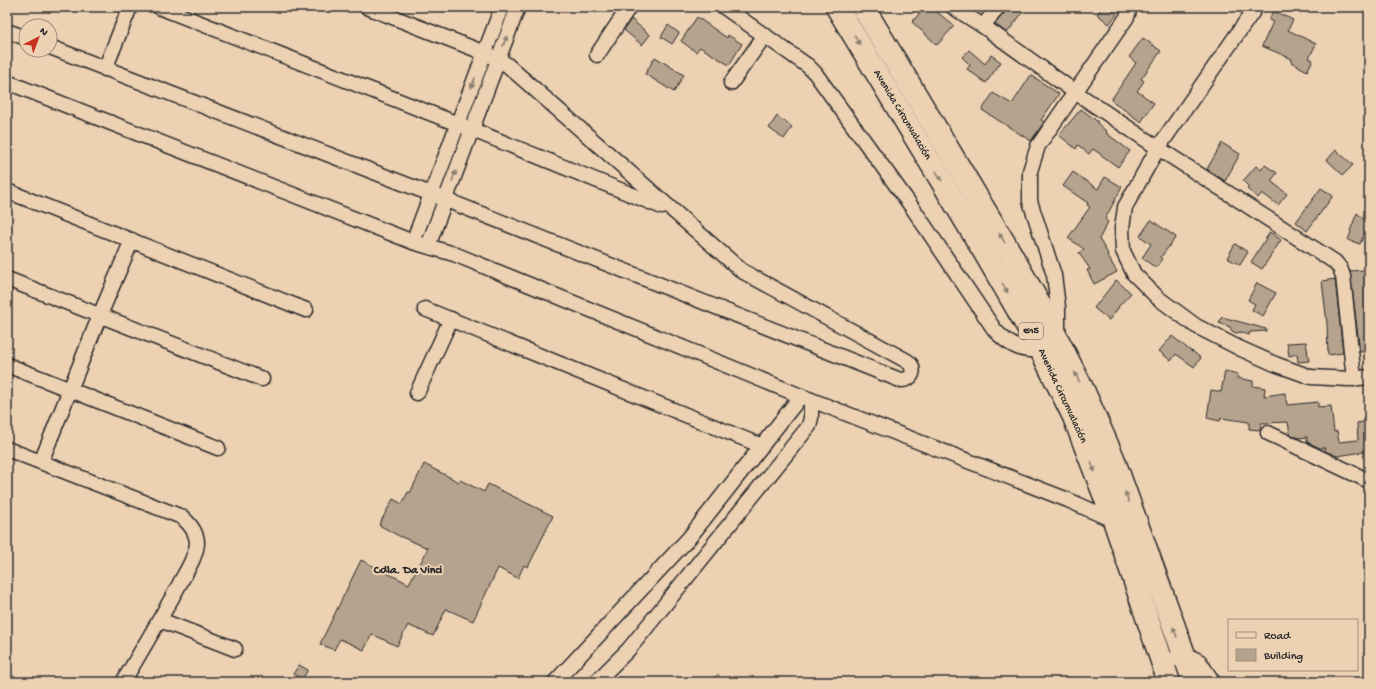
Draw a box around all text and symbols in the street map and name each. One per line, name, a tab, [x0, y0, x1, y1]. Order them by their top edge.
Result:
north arrow	[18, 18, 58, 58]
text: N	[37, 25, 50, 39]
one-way arrow	[854, 34, 861, 46]
one-way arrow	[502, 35, 508, 47]
street label: Avenida Circunvalación	[870, 68, 934, 163]
one-way arrow	[470, 77, 476, 89]
one-way arrow	[451, 169, 457, 181]
one-way arrow	[935, 170, 942, 182]
one-way arrow	[998, 232, 1005, 244]
one-way arrow	[1002, 282, 1009, 294]
road number: E15	[1019, 323, 1043, 339]
street label: Avenida Circunvalación	[1035, 347, 1089, 446]
one-way arrow	[1073, 371, 1080, 383]
one-way arrow	[1091, 461, 1097, 473]
one-way arrow	[1124, 490, 1130, 502]
district label: Cdla. Da Vinci	[373, 564, 443, 578]
legend	[1228, 619, 1358, 671]
one-way arrow	[1172, 626, 1178, 638]
text: Road	[1264, 630, 1291, 644]
text: Building	[1263, 650, 1303, 664]

